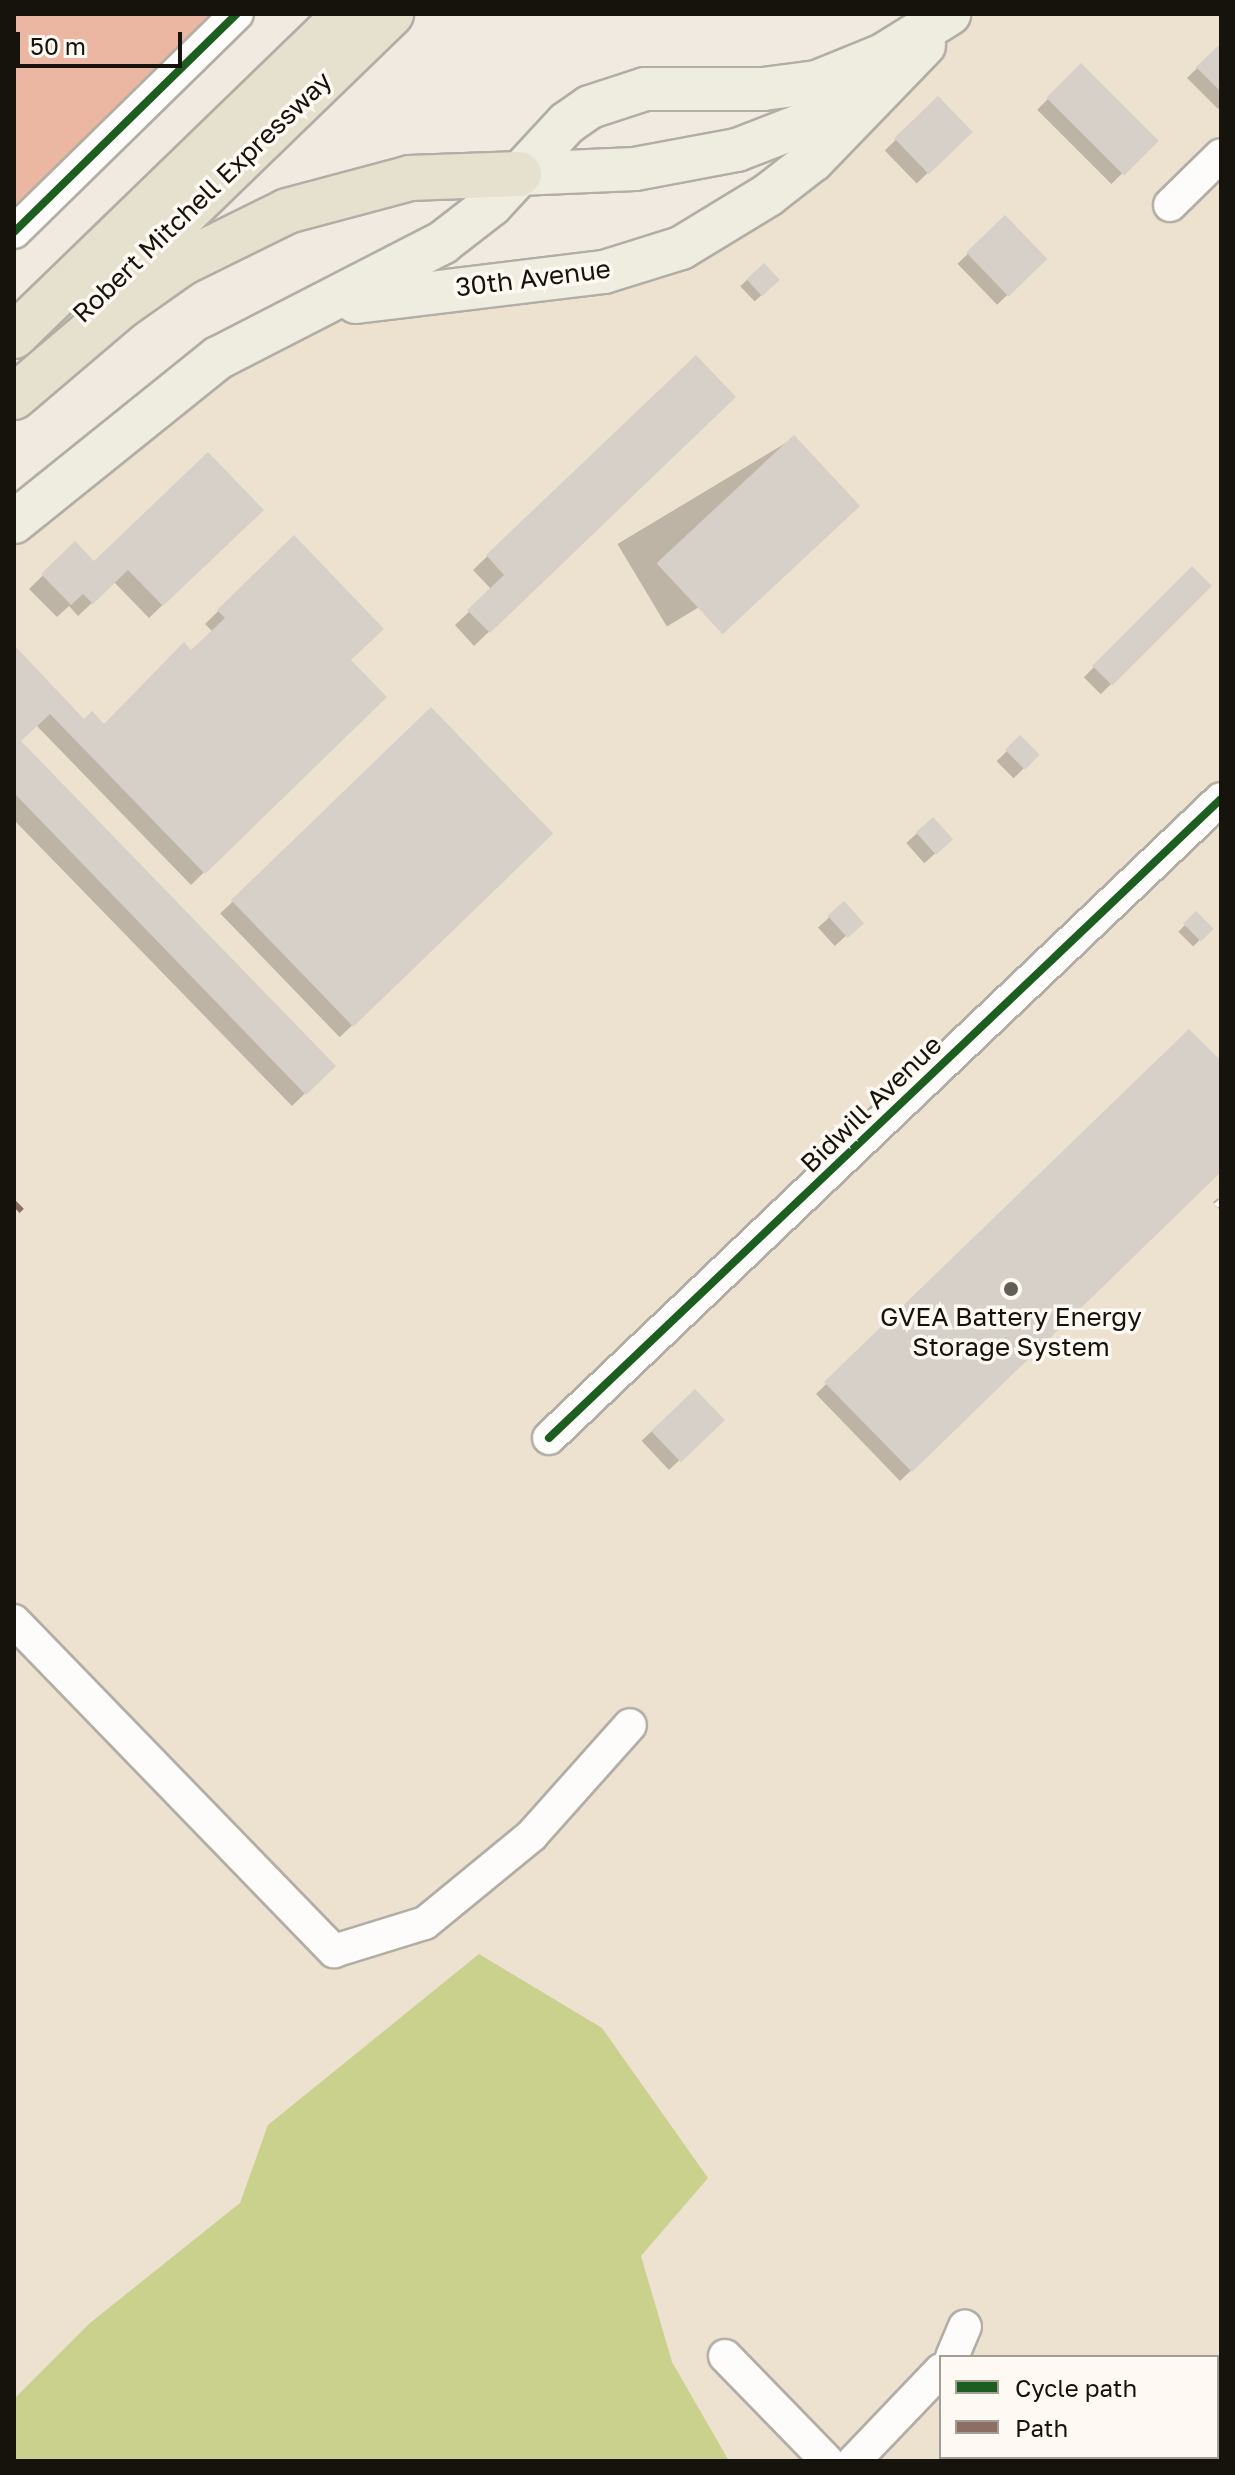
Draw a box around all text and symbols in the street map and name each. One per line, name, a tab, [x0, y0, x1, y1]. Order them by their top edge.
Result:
scale bar	[20, 16, 186, 66]
text: 50 m	[30, 31, 86, 60]
street label: Robert Mitchell Expressway	[66, 65, 338, 329]
street label: 30th Avenue	[454, 253, 612, 303]
street label: Bidwill Avenue	[794, 1029, 948, 1179]
marker: GVEA Battery Energy Storage System	[1002, 1280, 1020, 1298]
place label: GVEA Battery Energy Storage System	[880, 1301, 1142, 1362]
legend	[939, 2355, 1219, 2459]
text: Cycle path	[1015, 2373, 1137, 2402]
text: Path	[1015, 2413, 1068, 2442]

